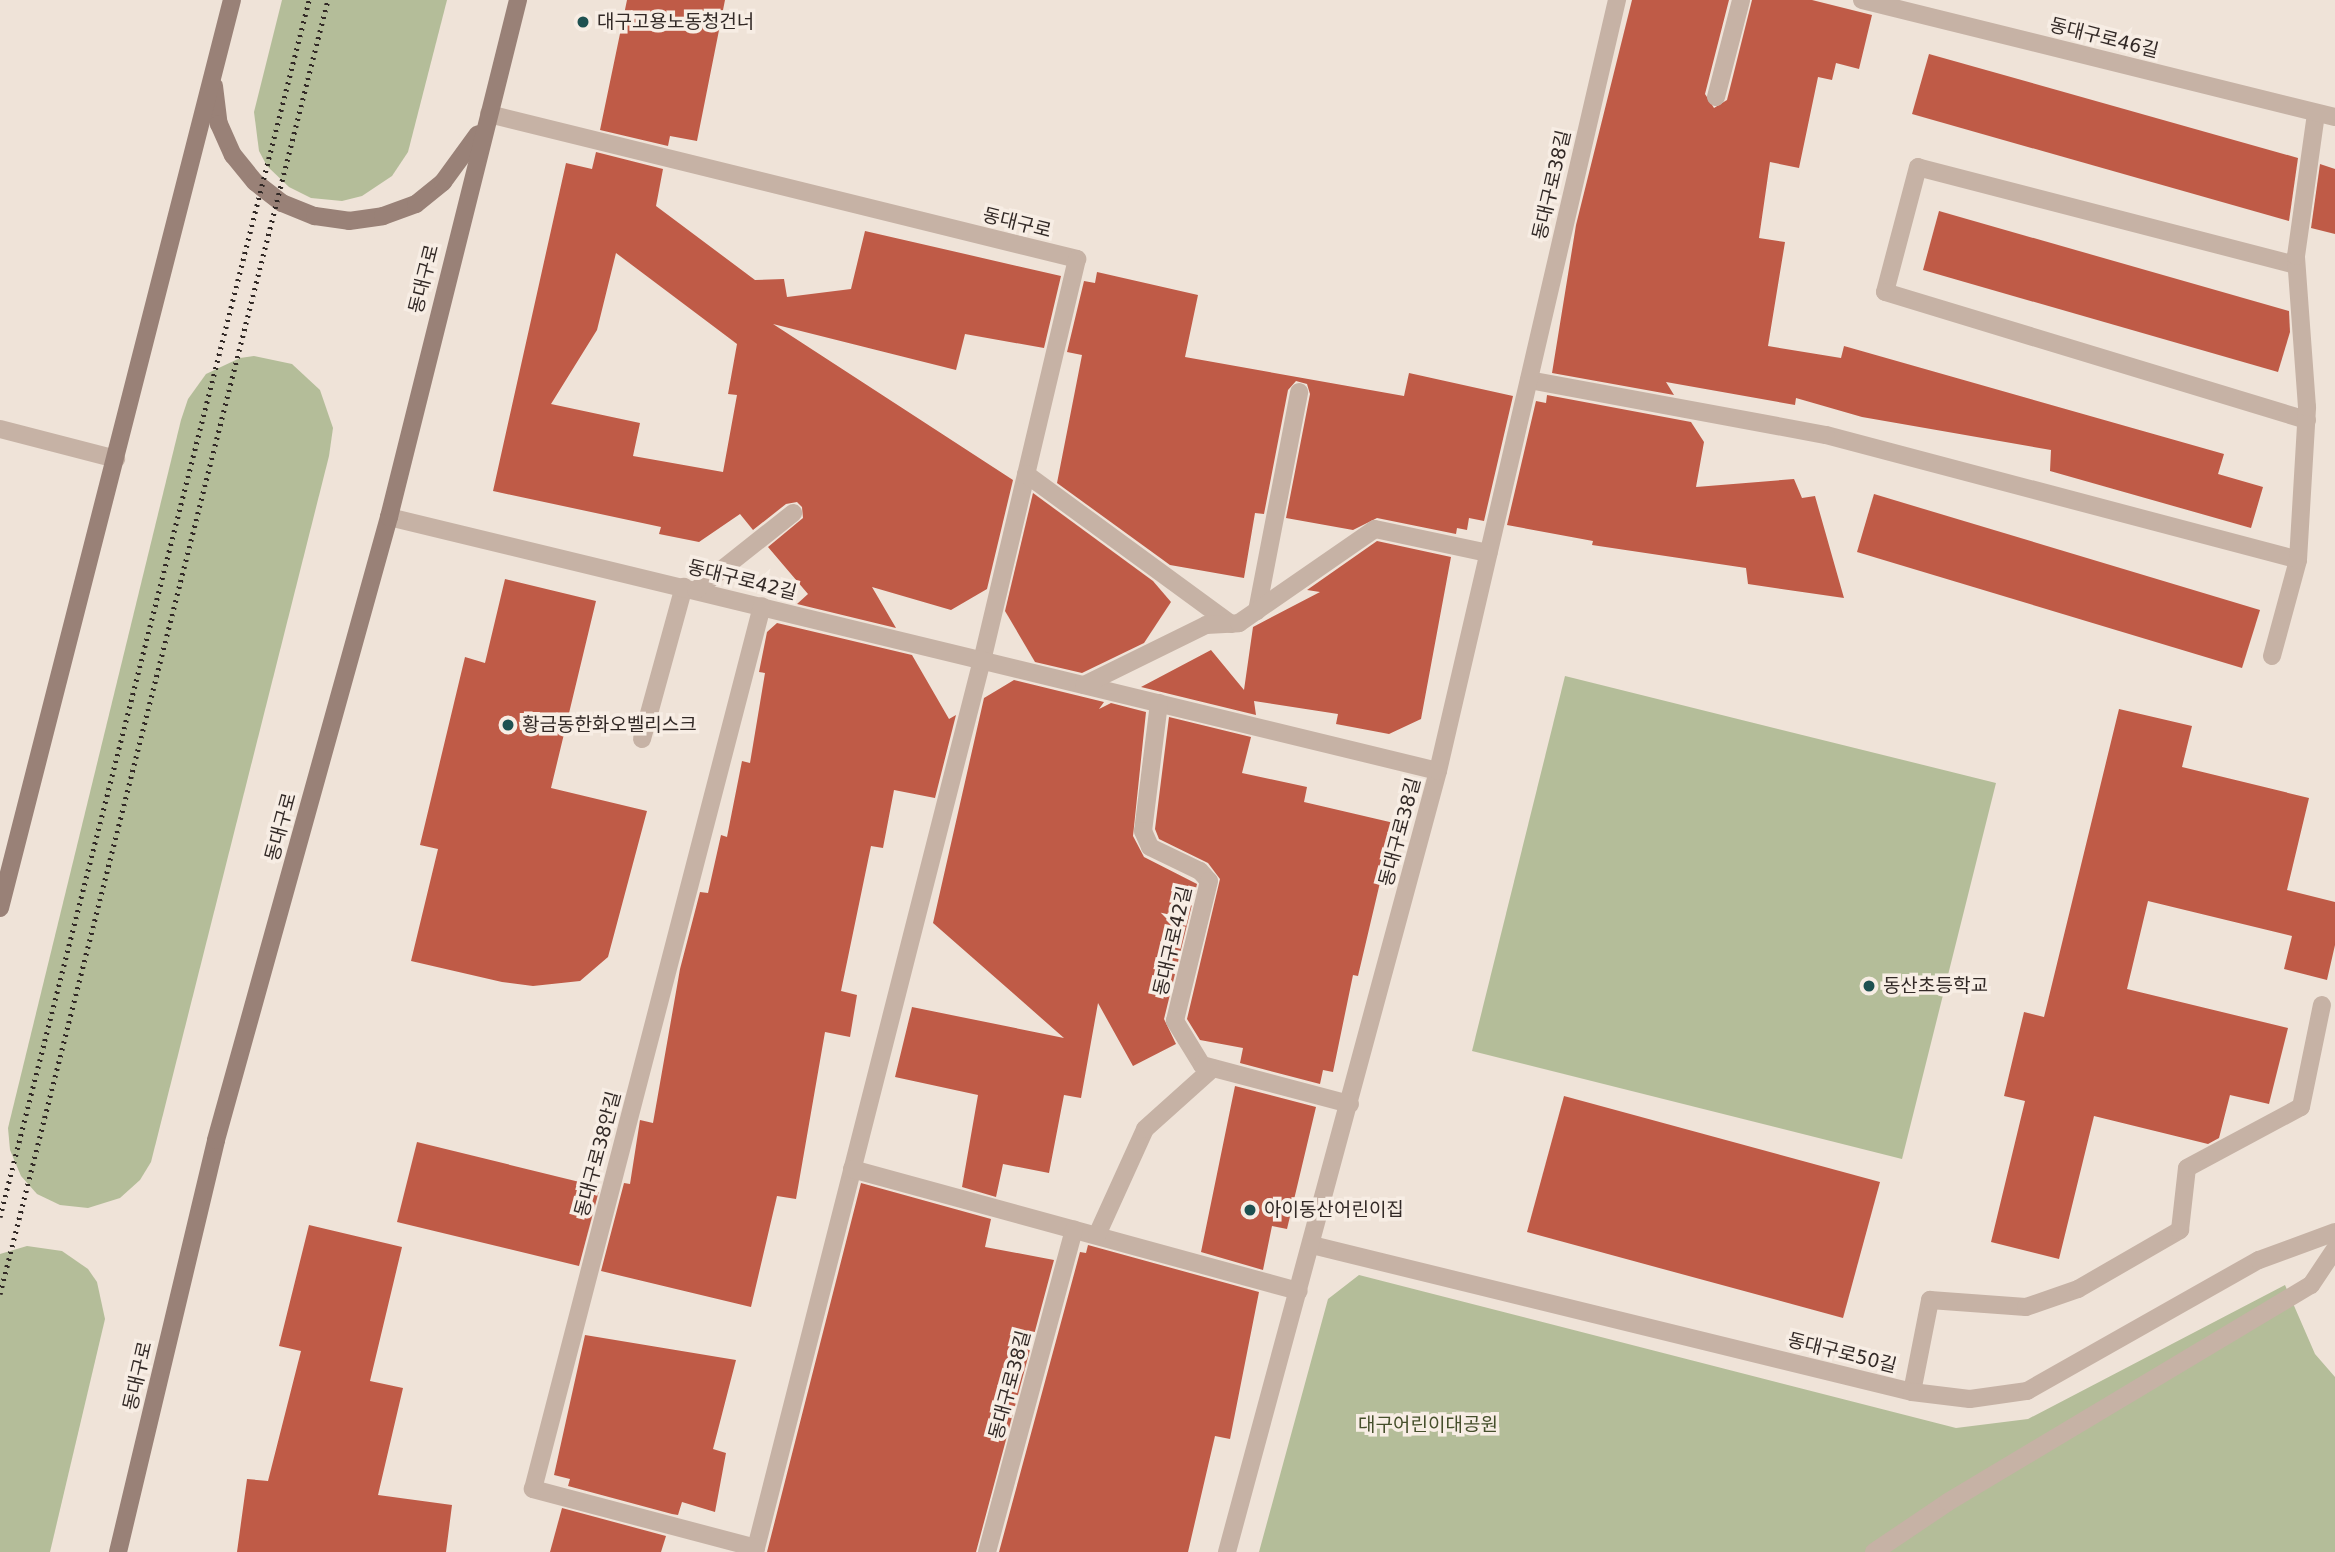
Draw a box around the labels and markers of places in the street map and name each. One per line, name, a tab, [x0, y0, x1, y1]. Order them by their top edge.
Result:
place label: 대구고용노동청건너	[597, 11, 754, 33]
marker: 대구고용노동청건너	[575, 14, 591, 30]
place label: 황금동한화오벨리스크	[522, 714, 697, 736]
marker: 황금동한화오벨리스크	[500, 717, 516, 733]
place label: 동산초등학교	[1883, 975, 1988, 997]
marker: 동산초등학교	[1861, 978, 1877, 994]
place label: 아이동산어린이집	[1264, 1199, 1404, 1221]
marker: 아이동산어린이집	[1242, 1202, 1258, 1218]

